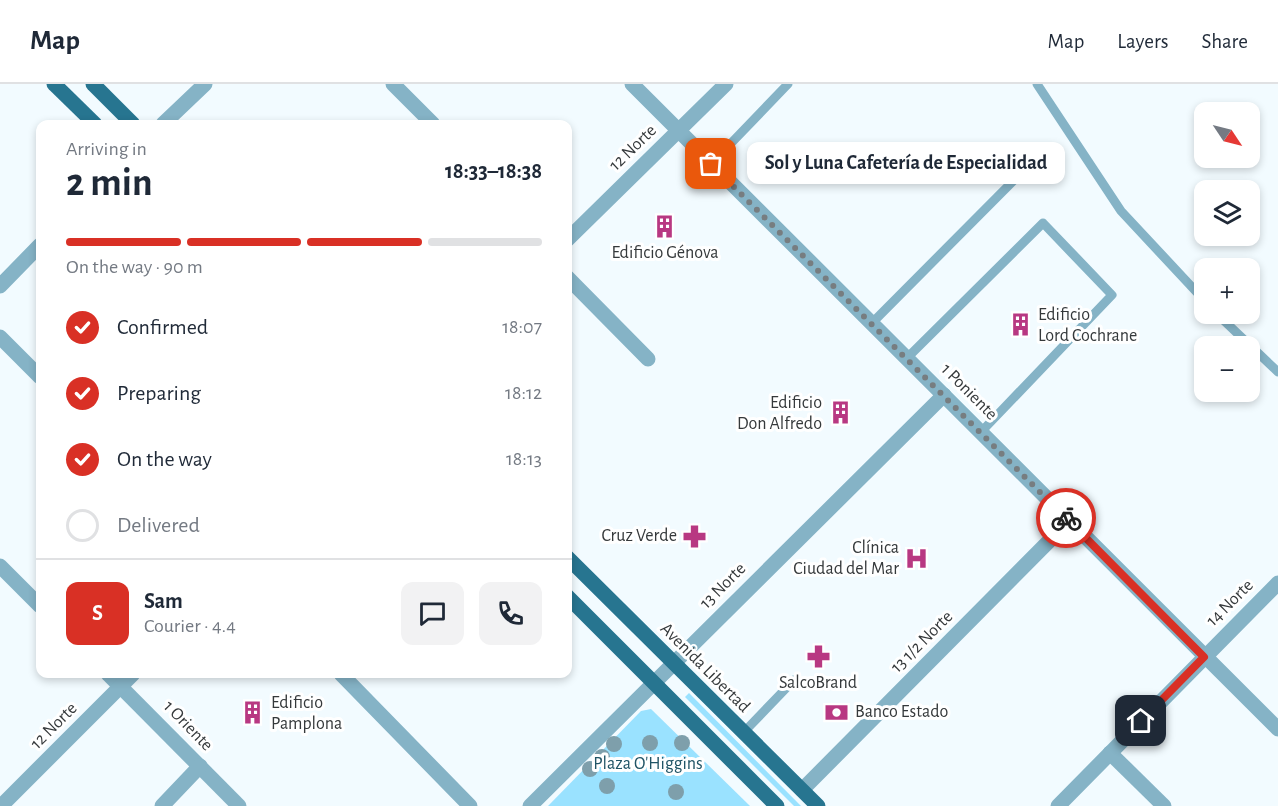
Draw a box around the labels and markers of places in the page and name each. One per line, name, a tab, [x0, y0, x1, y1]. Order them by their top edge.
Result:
pin	[685, 138, 736, 189]
callout: Sol y Luna Cafetería de Especialidad	[747, 143, 1065, 185]
building icon: Edificio Génova	[652, 214, 678, 240]
place label: Edificio Génova	[611, 244, 719, 262]
place label: Edificio Lord Cochrane	[1038, 306, 1137, 345]
building icon: Edificio Lord Cochrane	[1007, 312, 1033, 338]
place label: Edificio Don Alfredo	[737, 394, 822, 433]
building icon: Edificio Don Alfredo	[827, 400, 853, 426]
pharmacy icon: Cruz Verde	[682, 523, 708, 549]
place label: Cruz Verde	[602, 527, 677, 545]
place label: Clínica Ciudad del Mar	[793, 539, 899, 578]
hospital icon: Clínica Ciudad del Mar	[904, 545, 930, 571]
pharmacy icon: SalcoBrand	[805, 644, 831, 670]
place label: SalcoBrand	[779, 674, 857, 692]
place label: Edificio Pamplona	[271, 694, 342, 733]
pin	[1115, 695, 1166, 746]
bank icon: Banco Estado	[824, 699, 850, 725]
building icon: Edificio Pamplona	[240, 700, 266, 726]
place label: Banco Estado	[855, 703, 949, 721]

